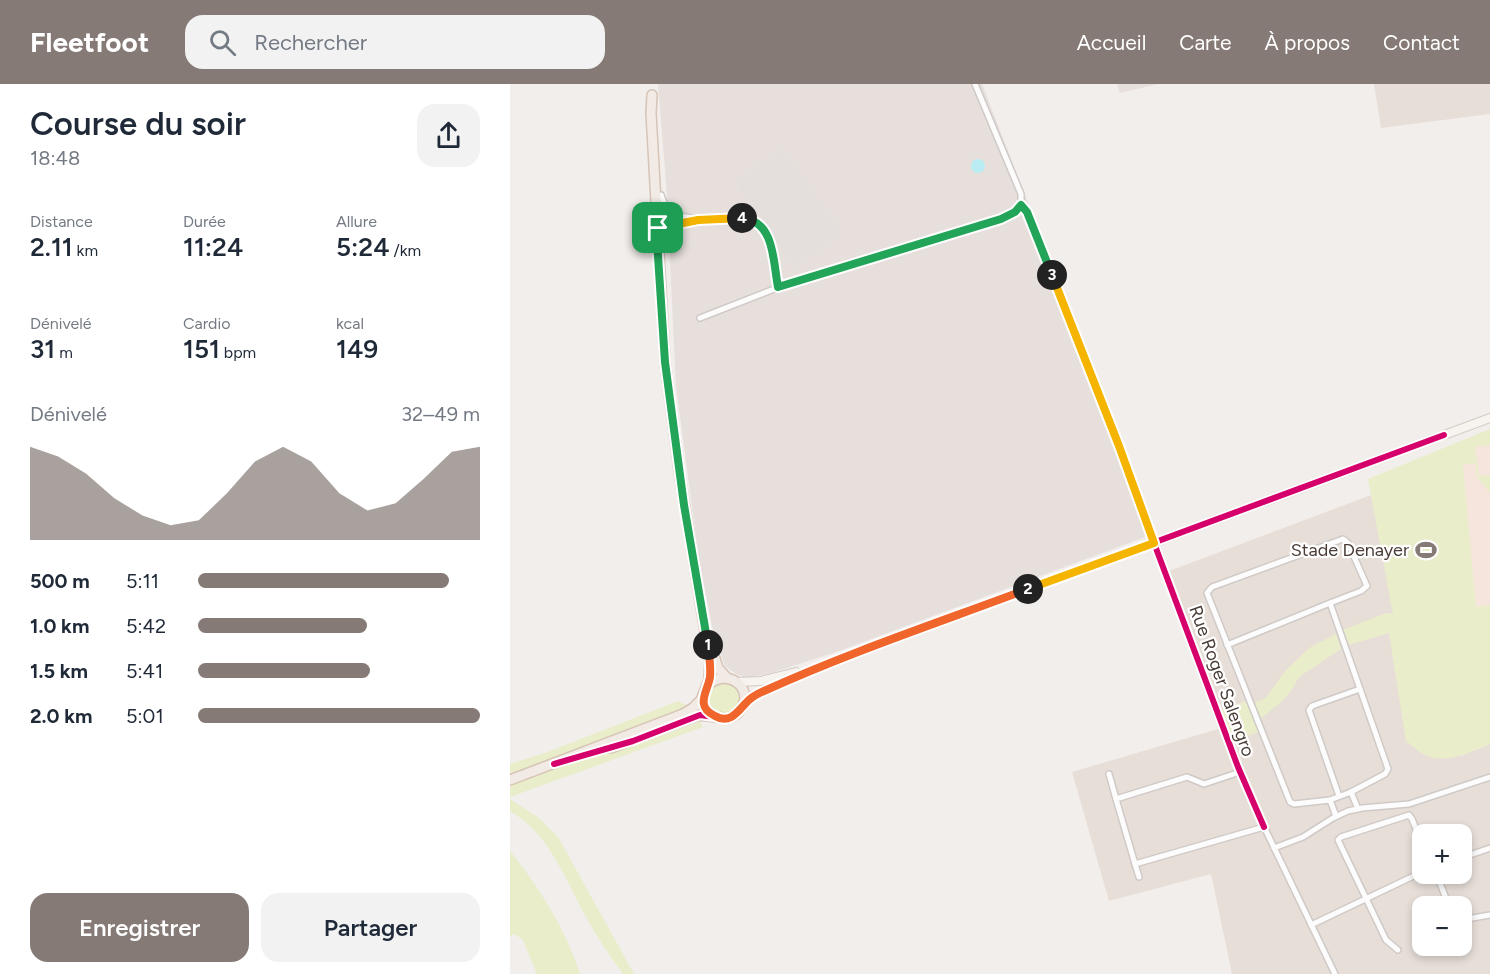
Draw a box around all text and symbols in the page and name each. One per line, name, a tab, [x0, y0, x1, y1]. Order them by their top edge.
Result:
search box	[185, 15, 605, 69]
text: Fleetfoot	[30, 25, 149, 59]
icon: search	[206, 26, 239, 59]
text: Rechercher	[254, 29, 367, 56]
text: Accueil	[1077, 30, 1146, 55]
text: Carte	[1179, 30, 1232, 55]
text: À propos	[1265, 30, 1350, 55]
text: Contact	[1383, 30, 1460, 55]
text: Course du soir	[30, 104, 246, 143]
button: share	[417, 104, 480, 167]
text: 18:48	[30, 146, 80, 170]
pin	[632, 202, 683, 253]
pin: 4	[727, 203, 757, 233]
text: 4	[737, 208, 747, 227]
icon: arrive	[641, 211, 674, 244]
text: Distance	[30, 212, 93, 231]
text: Durée	[183, 212, 226, 231]
text: Allure	[336, 212, 377, 231]
text: 2.11	[30, 231, 73, 263]
text: 11:24	[183, 231, 243, 263]
text: 5:24	[336, 231, 390, 263]
text: km	[73, 241, 98, 260]
text: /km	[390, 241, 421, 260]
pin: 3	[1037, 260, 1067, 290]
text: 3	[1048, 265, 1056, 284]
text: Dénivelé	[30, 314, 92, 333]
text: Cardio	[183, 314, 230, 333]
text: kcal	[336, 314, 364, 333]
text: 31	[30, 333, 55, 365]
text: 151	[183, 333, 220, 365]
text: 149	[336, 333, 378, 365]
text: m	[55, 343, 73, 362]
text: bpm	[220, 343, 256, 362]
text: Dénivelé	[30, 402, 107, 426]
text: 32–49 m	[401, 402, 480, 426]
sports icon: Stade Denayer	[1414, 538, 1438, 562]
place label: Stade Denayer	[1291, 539, 1409, 561]
text: 500 m	[30, 569, 90, 593]
text: 5:11	[126, 569, 159, 593]
pin: 2	[1013, 574, 1043, 604]
text: 2	[1023, 579, 1033, 598]
street label: Rue Roger Salengro	[1184, 602, 1260, 760]
text: 1.0 km	[30, 614, 89, 638]
text: 5:42	[126, 614, 166, 638]
pin: 1	[693, 630, 723, 660]
text: 1	[705, 635, 711, 654]
text: 1.5 km	[30, 659, 88, 683]
text: 5:41	[126, 659, 163, 683]
text: 2.0 km	[30, 704, 92, 728]
text: 5:01	[126, 704, 164, 728]
map controls	[1412, 824, 1472, 956]
button: +	[1412, 824, 1472, 884]
button: Enregistrer	[30, 893, 249, 962]
button: Partager	[261, 893, 480, 962]
button: −	[1412, 896, 1472, 956]

